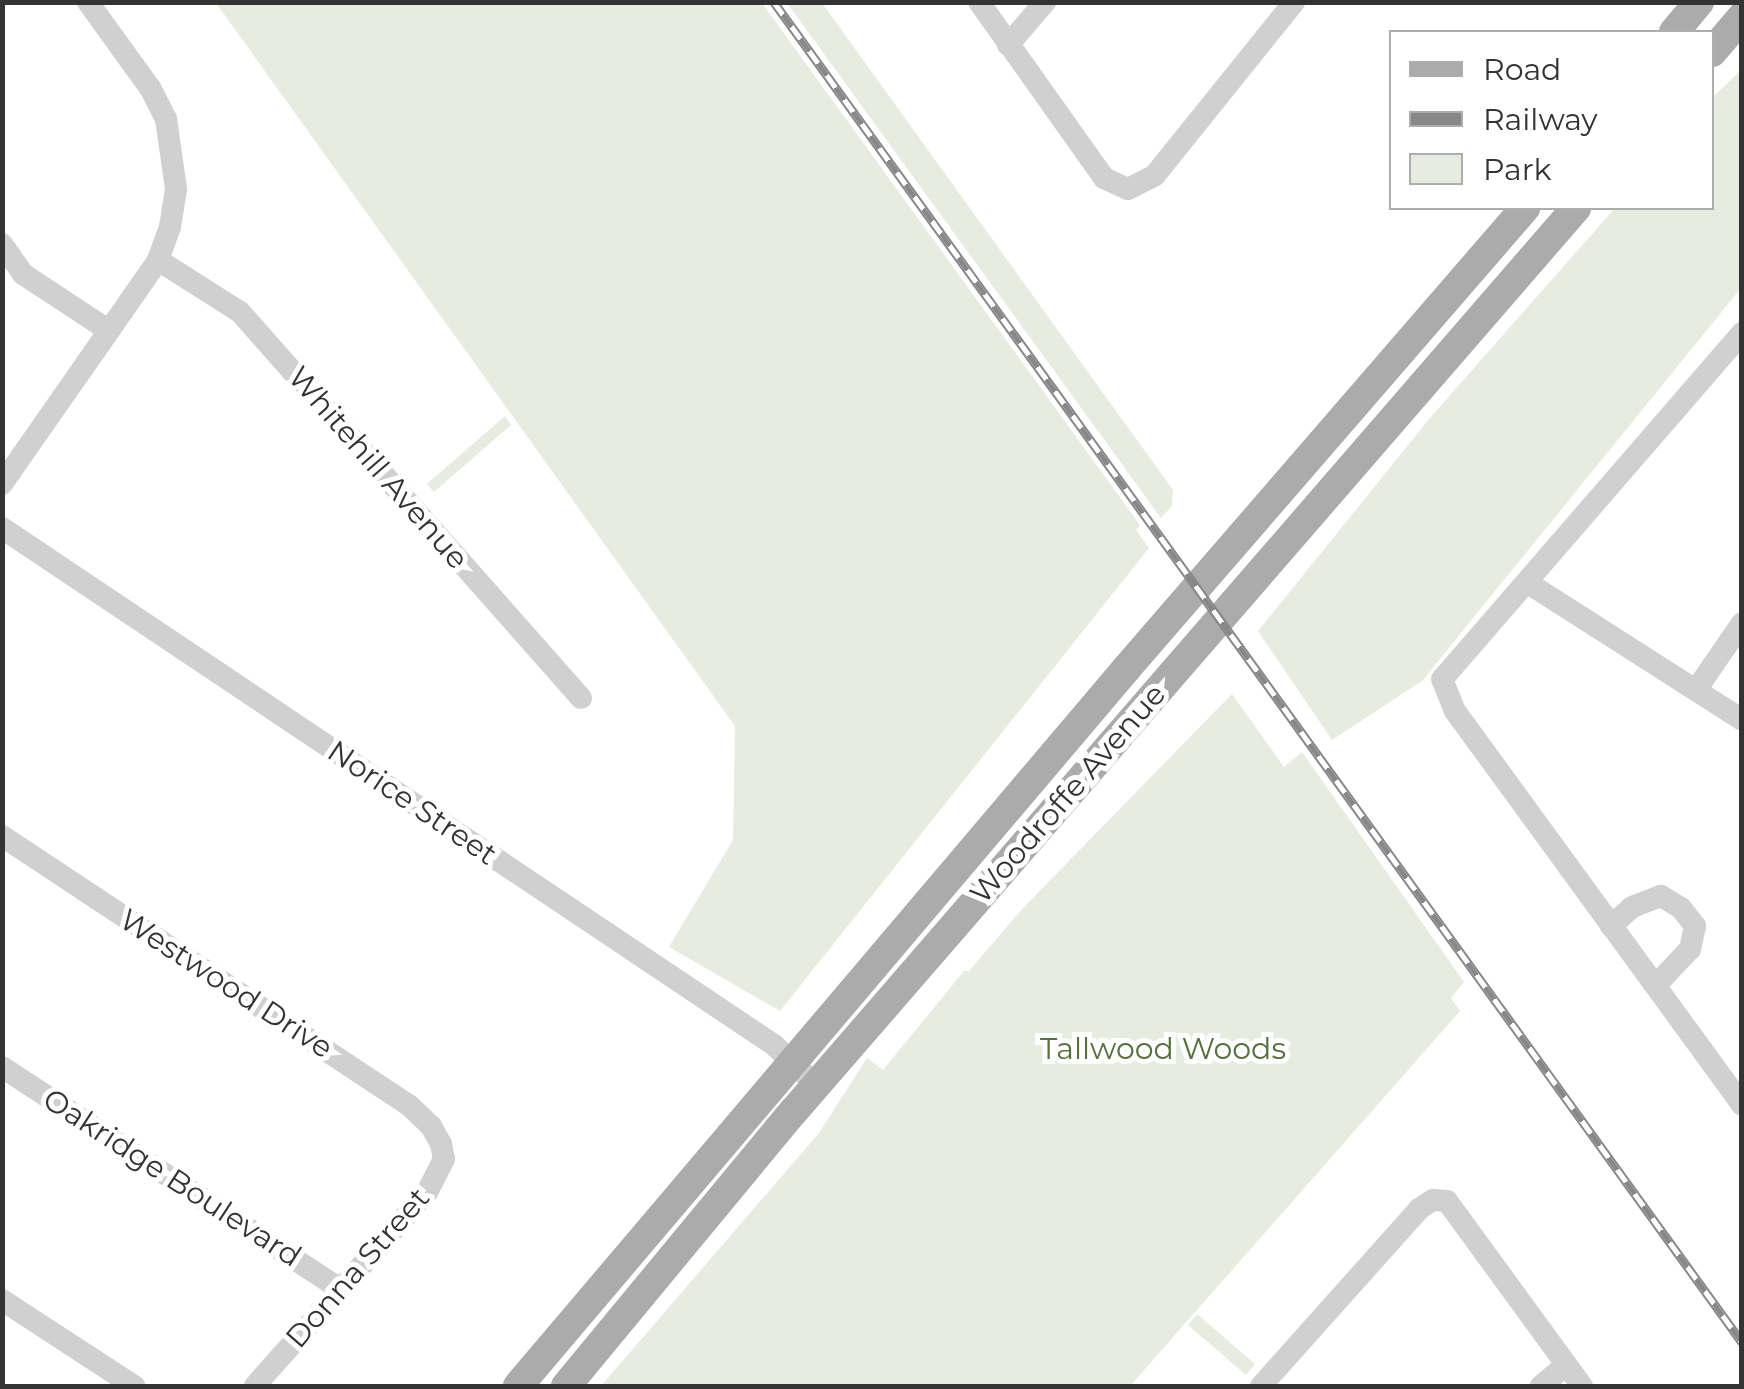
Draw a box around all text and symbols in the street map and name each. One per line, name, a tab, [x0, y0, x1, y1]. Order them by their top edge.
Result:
legend	[1389, 30, 1714, 210]
text: Road	[1483, 51, 1561, 88]
text: Railway	[1483, 101, 1598, 138]
text: Park	[1483, 151, 1552, 188]
street label: Whitehill Avenue	[280, 360, 476, 576]
street label: Woodroffe Avenue	[963, 677, 1173, 911]
street label: Norice Street	[321, 733, 503, 873]
street label: Westwood Drive	[113, 902, 339, 1066]
park label: Tallwood Woods	[1040, 1031, 1286, 1067]
street label: Oakridge Boulevard	[36, 1081, 308, 1275]
street label: Donna Street	[279, 1181, 437, 1355]

